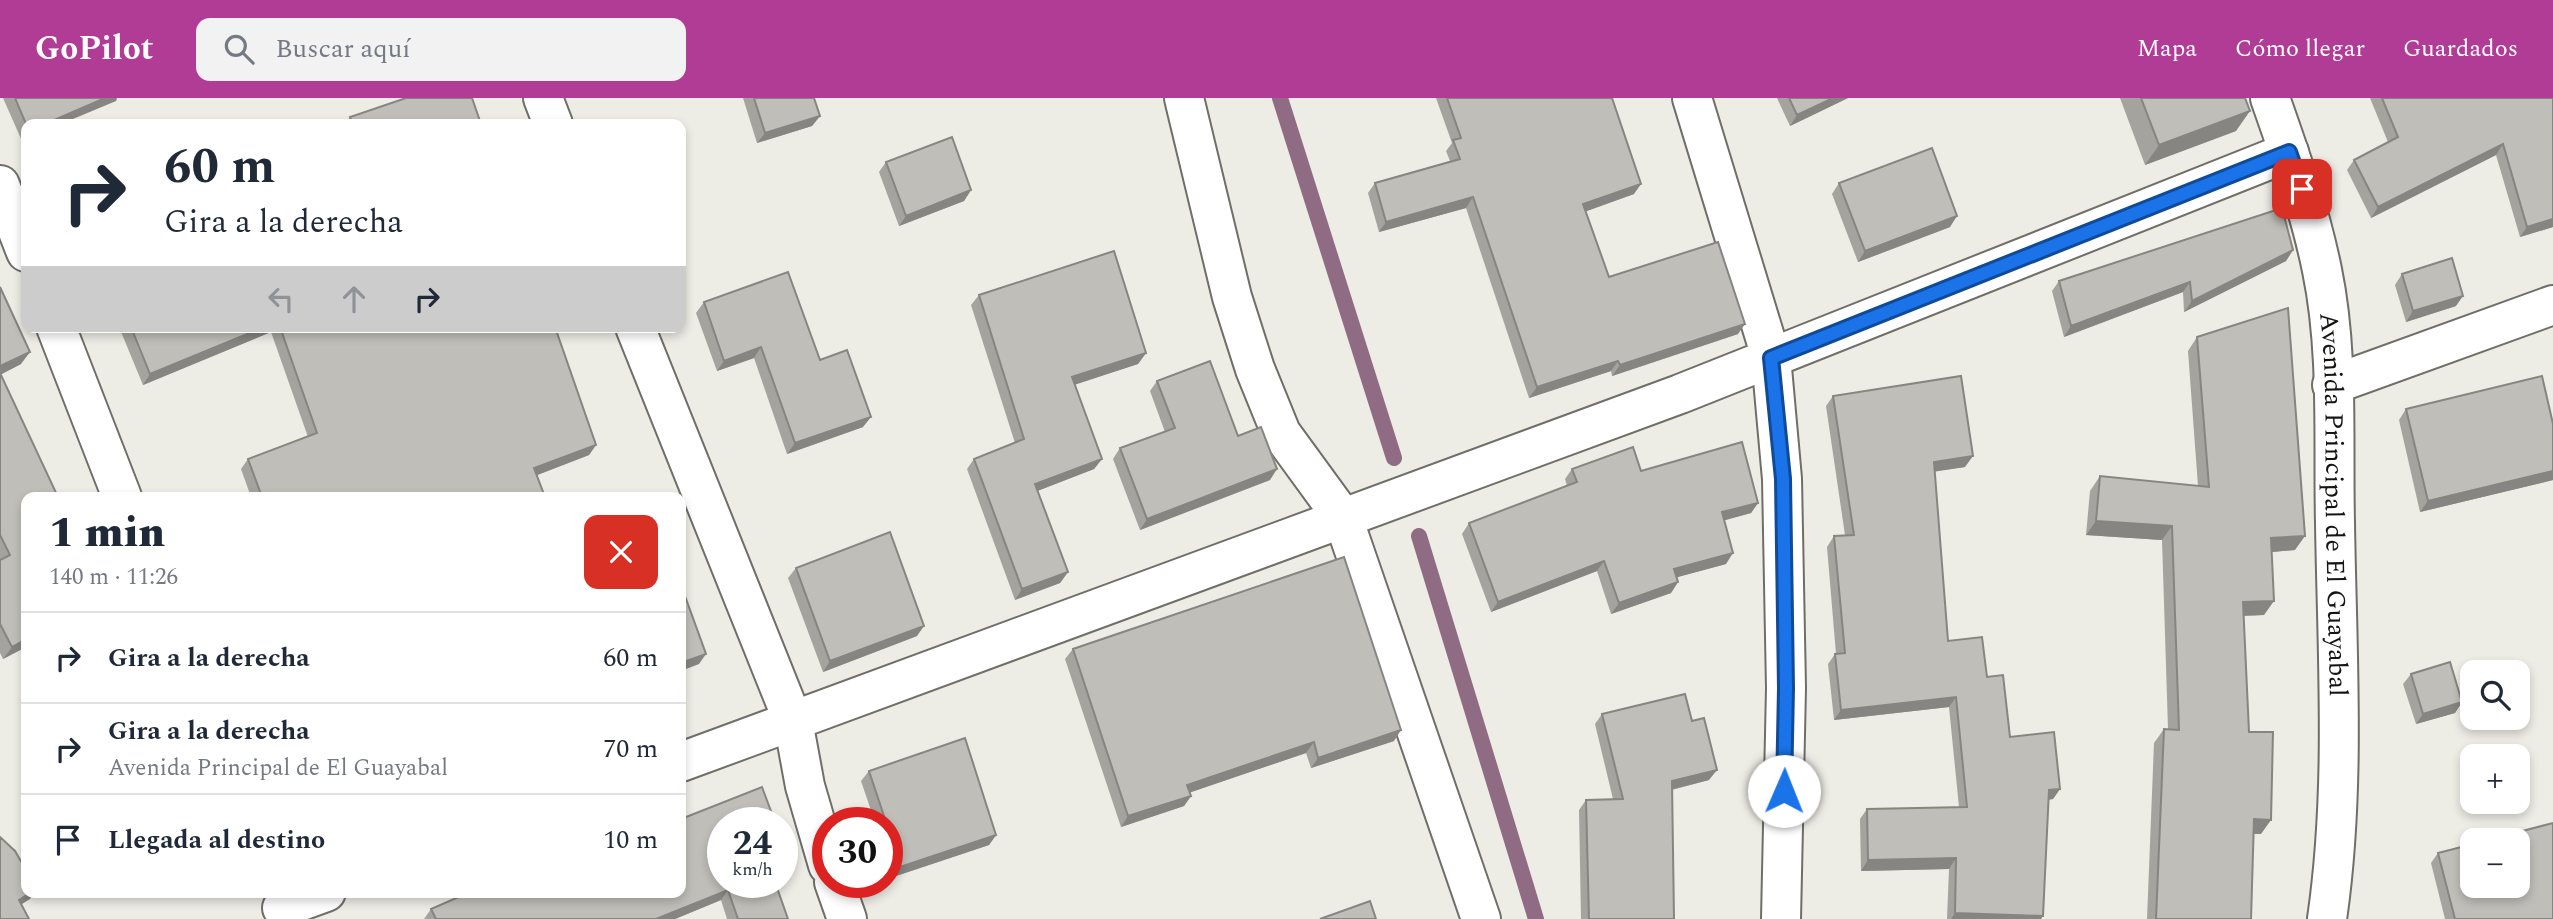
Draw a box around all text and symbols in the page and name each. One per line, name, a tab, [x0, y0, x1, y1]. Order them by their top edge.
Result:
search box	[196, 18, 686, 81]
text: GoPilot	[35, 24, 154, 74]
text: Buscar aquí	[276, 29, 410, 69]
icon: search	[220, 30, 258, 68]
text: Mapa	[2137, 31, 2197, 67]
text: Cómo llegar	[2235, 31, 2365, 67]
text: Guardados	[2403, 31, 2518, 67]
text: 60 m	[164, 130, 275, 205]
icon: right	[49, 147, 140, 238]
pin	[2272, 159, 2332, 219]
icon: arrive	[2283, 170, 2321, 208]
text: Gira a la derecha	[164, 198, 403, 247]
icon: left	[262, 280, 300, 318]
icon: ahead	[335, 280, 373, 318]
icon: right	[408, 280, 446, 318]
street label: Avenida Principal de El Guayabal	[2308, 310, 2358, 697]
text: 1 min	[49, 502, 165, 565]
button: close	[584, 515, 658, 589]
text: 140 m · 11:26	[49, 560, 178, 595]
text: Gira a la derecha	[108, 638, 310, 678]
text: 60 m	[603, 638, 658, 678]
icon: right	[49, 639, 87, 677]
map controls	[2460, 660, 2530, 898]
button: search	[2460, 660, 2530, 730]
text: Gira a la derecha	[108, 711, 310, 751]
text: 70 m	[603, 729, 658, 769]
icon: right	[49, 730, 87, 768]
button: +	[2460, 744, 2530, 814]
text: Avenida Principal de El Guayabal	[108, 751, 448, 786]
position arrow	[1747, 754, 1821, 828]
speed limit sign: 30	[812, 807, 903, 898]
text: 24	[733, 817, 772, 870]
text: Llegada al destino	[108, 820, 325, 860]
text: 10 m	[603, 820, 658, 860]
icon: arrive	[49, 821, 87, 859]
button: −	[2460, 828, 2530, 898]
text: km/h	[732, 856, 773, 883]

